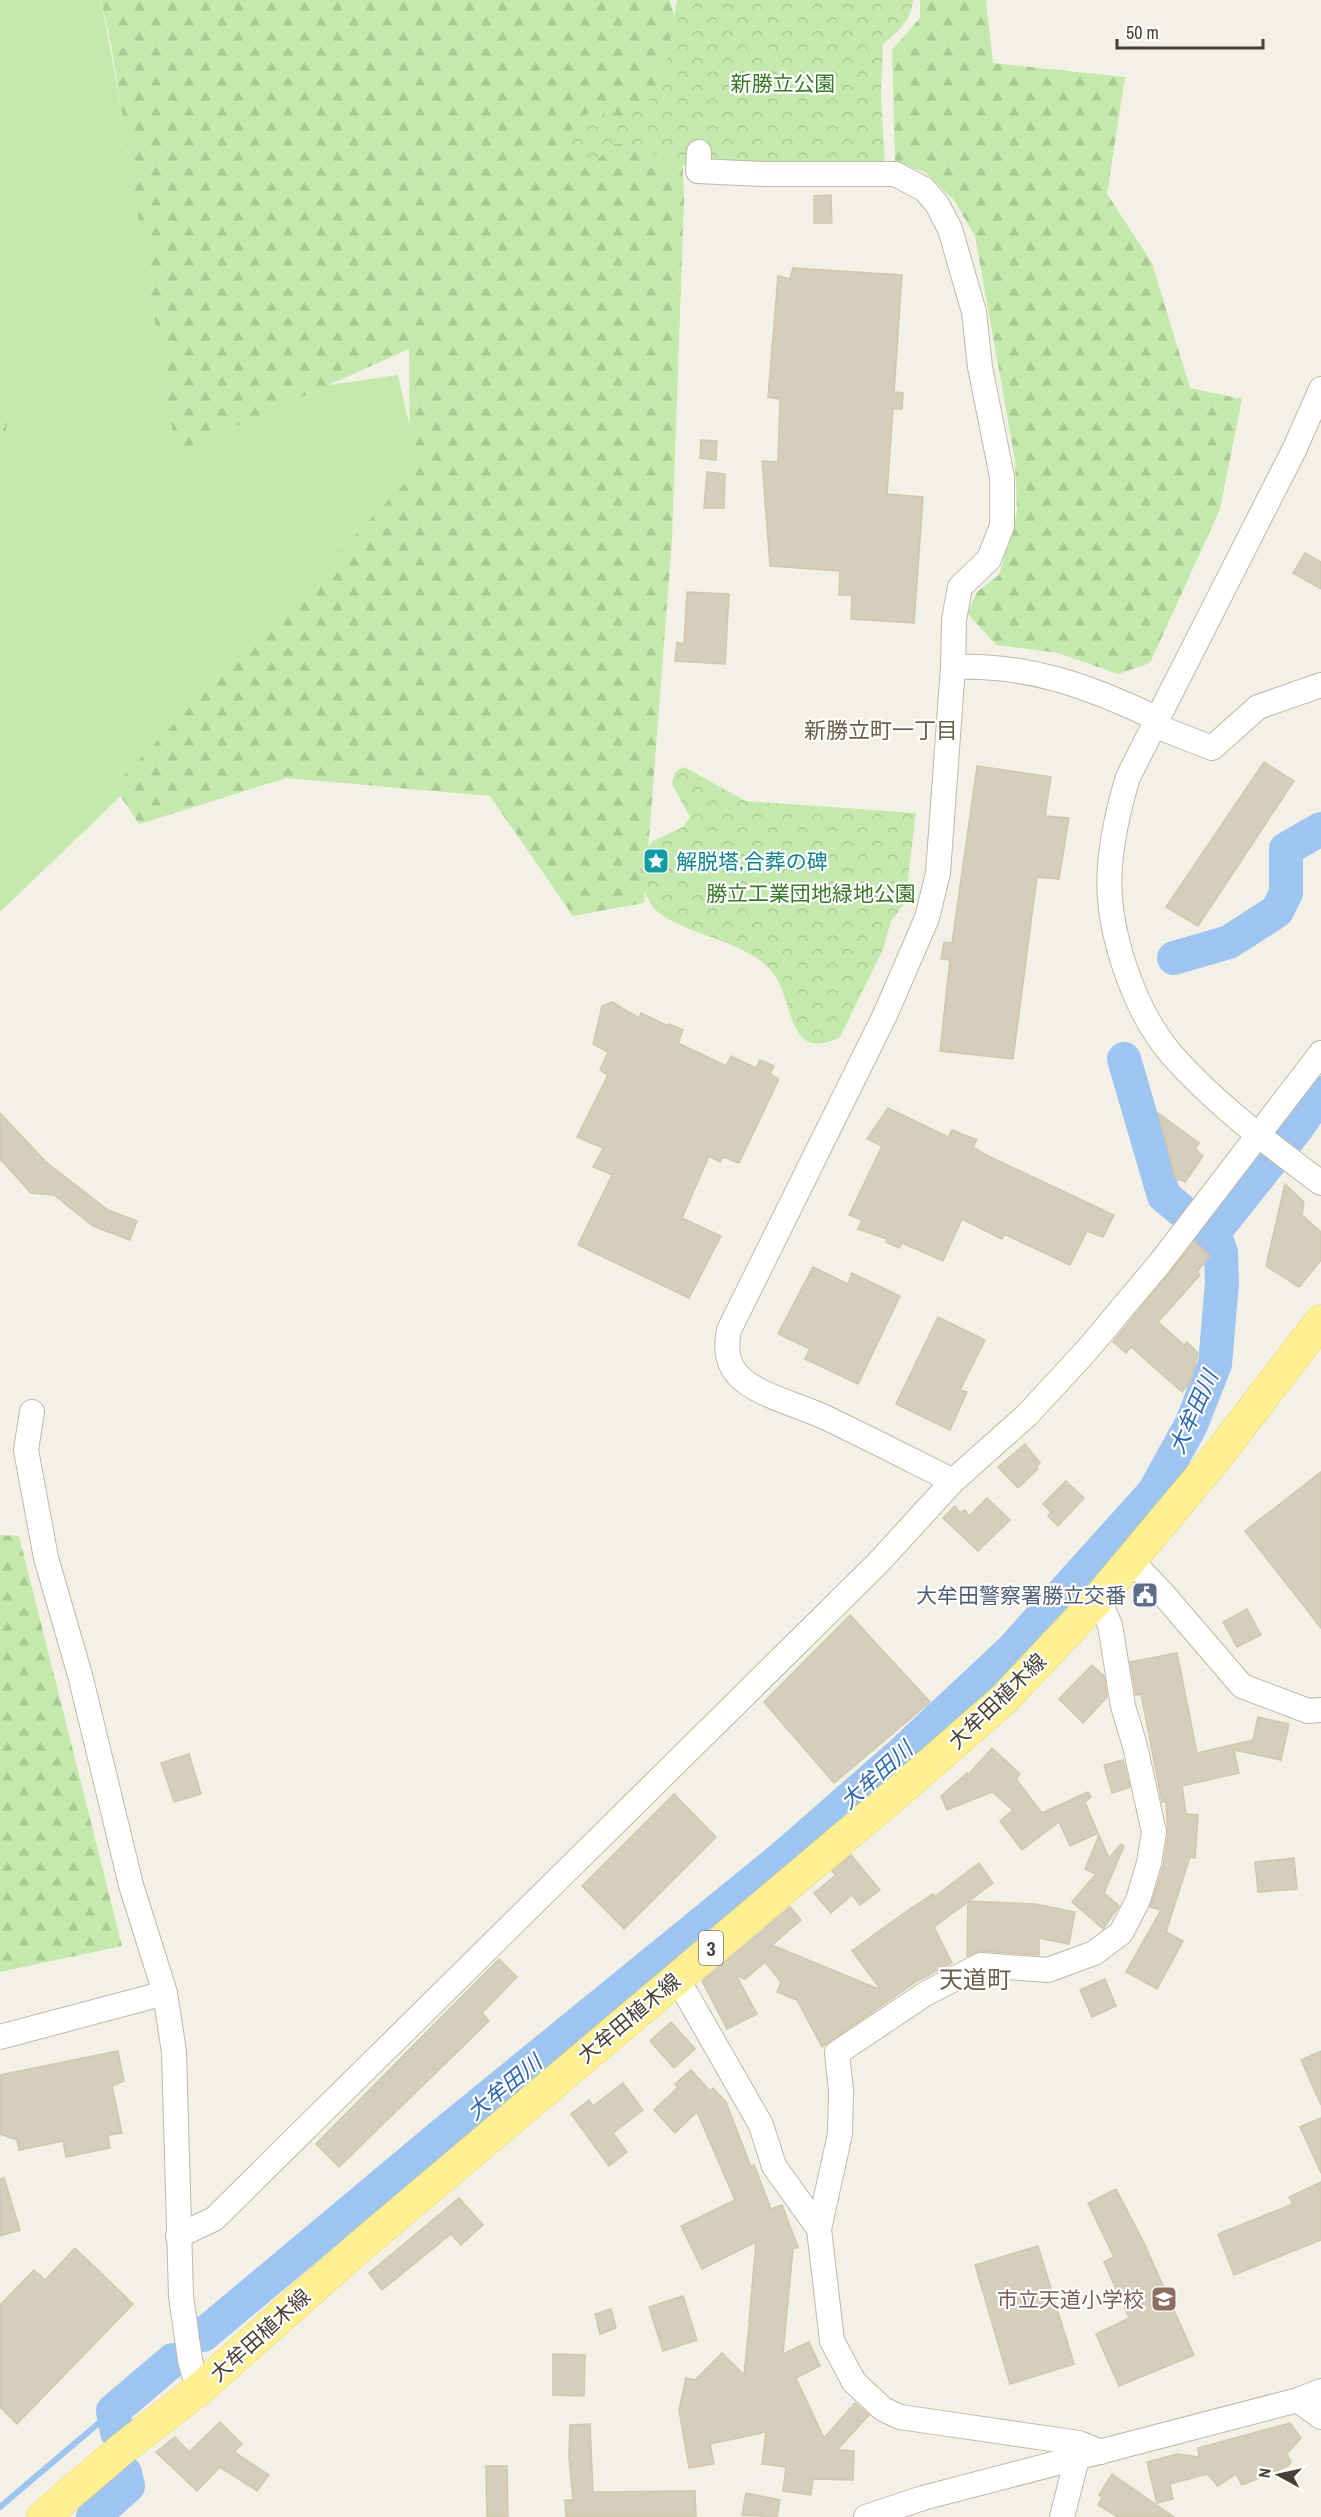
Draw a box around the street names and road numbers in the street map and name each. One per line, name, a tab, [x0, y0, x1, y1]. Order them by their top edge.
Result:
street label: 大牟田植木線	[942, 1647, 1052, 1755]
road number: 3	[699, 1931, 723, 1965]
street label: 大牟田植木線	[571, 1966, 687, 2070]
street label: 大牟田植木線	[203, 2282, 317, 2388]

